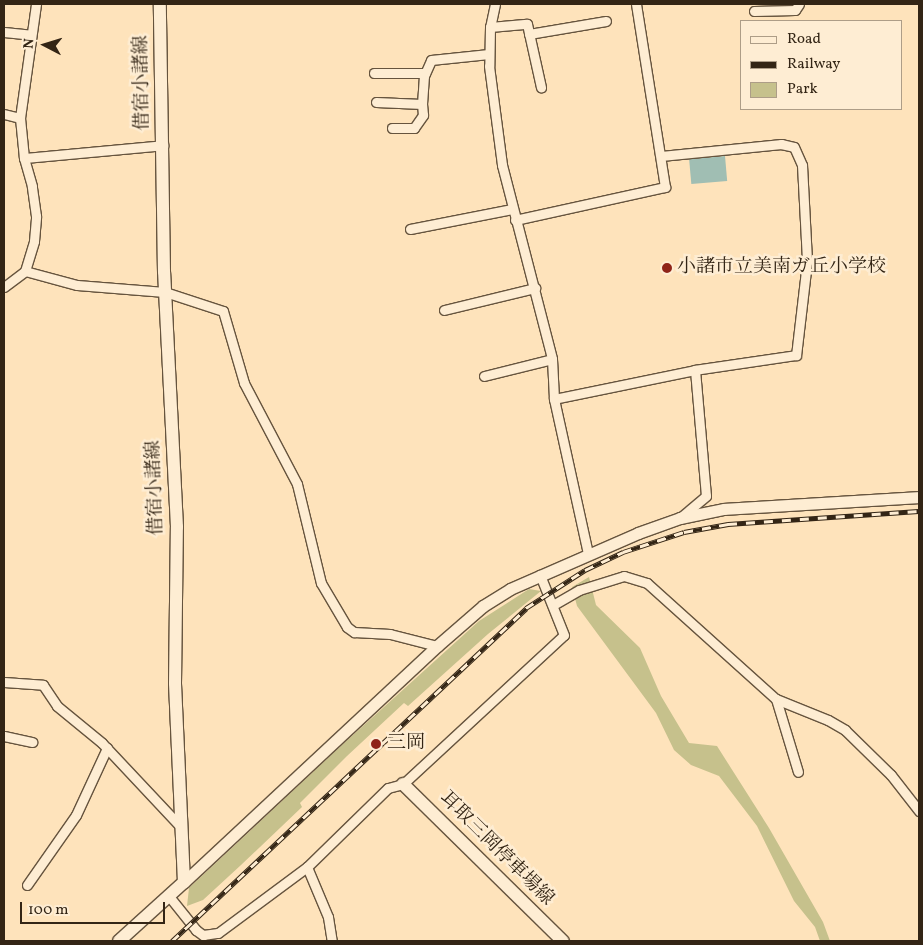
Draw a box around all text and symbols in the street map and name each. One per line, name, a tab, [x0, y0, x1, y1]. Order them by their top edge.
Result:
north arrow	[20, 20, 70, 70]
legend	[740, 20, 903, 110]
text: Road	[787, 29, 821, 50]
street label: 借宿小諸線	[131, 35, 155, 131]
text: N	[20, 38, 39, 50]
text: Railway	[787, 54, 840, 75]
text: Park	[787, 79, 818, 100]
place label: 小諸市立美南ガ丘小学校	[677, 257, 886, 279]
marker: 小諸市立美南ガ丘小学校	[661, 262, 673, 274]
street label: 借宿小諸線	[143, 440, 169, 536]
place label: 三岡	[387, 733, 425, 755]
marker: 三岡	[369, 737, 383, 751]
street label: 耳取三岡停車場線	[434, 787, 558, 911]
scale bar	[22, 892, 168, 924]
text: 100 m	[28, 900, 68, 921]

